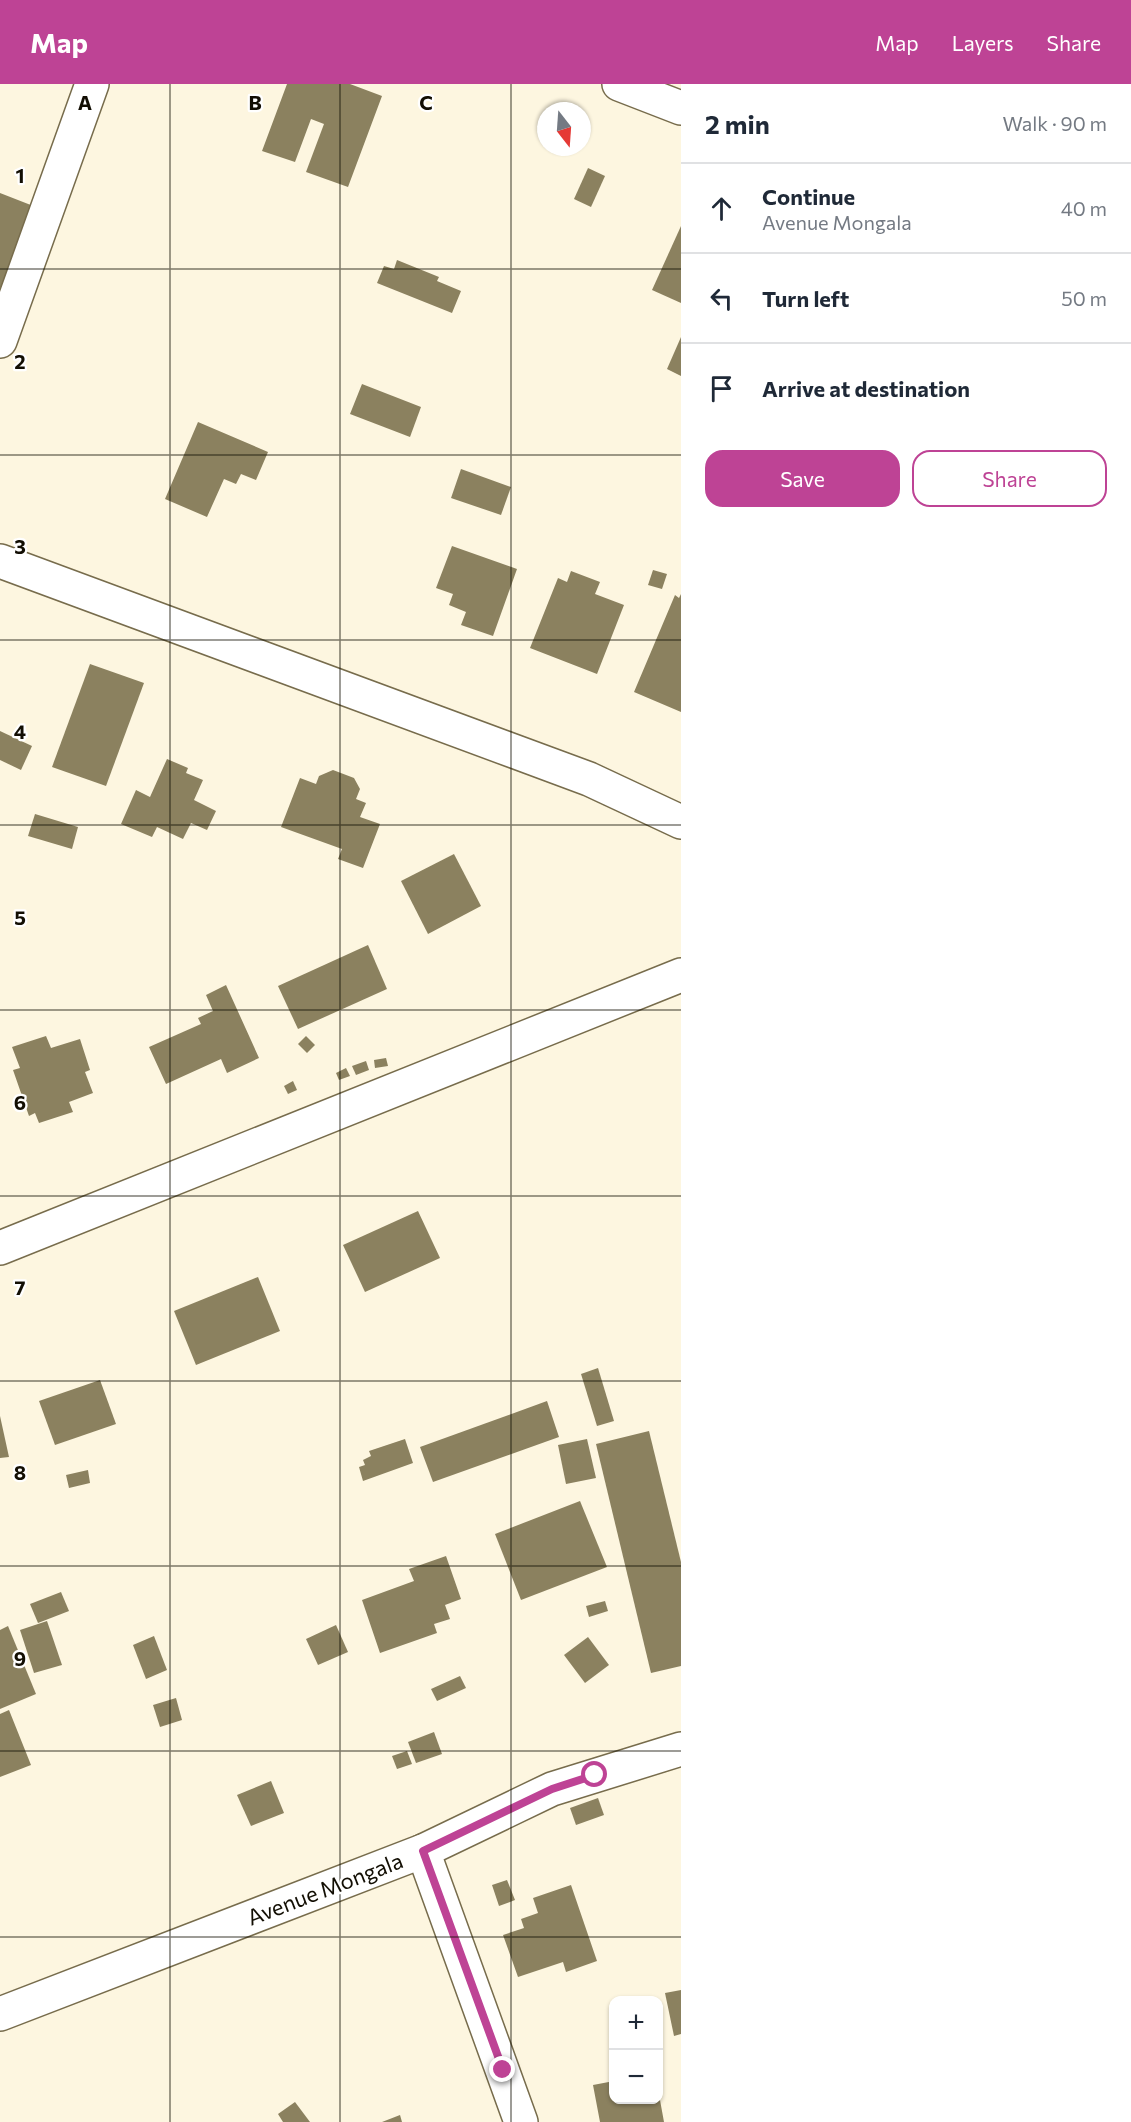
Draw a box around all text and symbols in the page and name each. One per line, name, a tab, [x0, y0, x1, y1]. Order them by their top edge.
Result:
text: Map	[30, 25, 88, 59]
text: Map	[875, 30, 919, 55]
text: Layers	[952, 30, 1014, 55]
text: Share	[1047, 30, 1101, 55]
text: A	[78, 90, 92, 114]
text: B	[248, 90, 262, 114]
text: C	[419, 90, 433, 114]
north arrow	[537, 102, 591, 156]
text: 2 min	[705, 108, 770, 139]
text: Walk · 90 m	[1002, 111, 1107, 135]
text: 1	[15, 163, 25, 187]
text: Continue	[762, 183, 855, 210]
icon: ahead	[705, 192, 738, 225]
text: 40 m	[1061, 196, 1107, 220]
text: Avenue Mongala	[762, 210, 912, 234]
icon: left	[705, 282, 738, 315]
text: Turn left	[762, 285, 849, 312]
text: 50 m	[1061, 286, 1107, 310]
text: 2	[14, 349, 26, 373]
icon: arrive	[705, 372, 738, 405]
text: Arrive at destination	[762, 375, 970, 402]
button: Save	[705, 450, 900, 507]
button: Share	[912, 450, 1107, 507]
text: 3	[14, 534, 26, 558]
text: 4	[14, 719, 26, 743]
text: 5	[14, 905, 26, 929]
text: 6	[14, 1090, 26, 1114]
text: 7	[15, 1275, 26, 1299]
text: 8	[14, 1460, 26, 1484]
text: 9	[14, 1646, 26, 1670]
route start	[581, 1761, 607, 1787]
street label: Avenue Mongala	[243, 1846, 407, 1931]
map controls	[609, 1996, 663, 2104]
button: +	[609, 1996, 663, 2050]
button: −	[609, 2050, 663, 2104]
route end	[489, 2056, 515, 2082]

